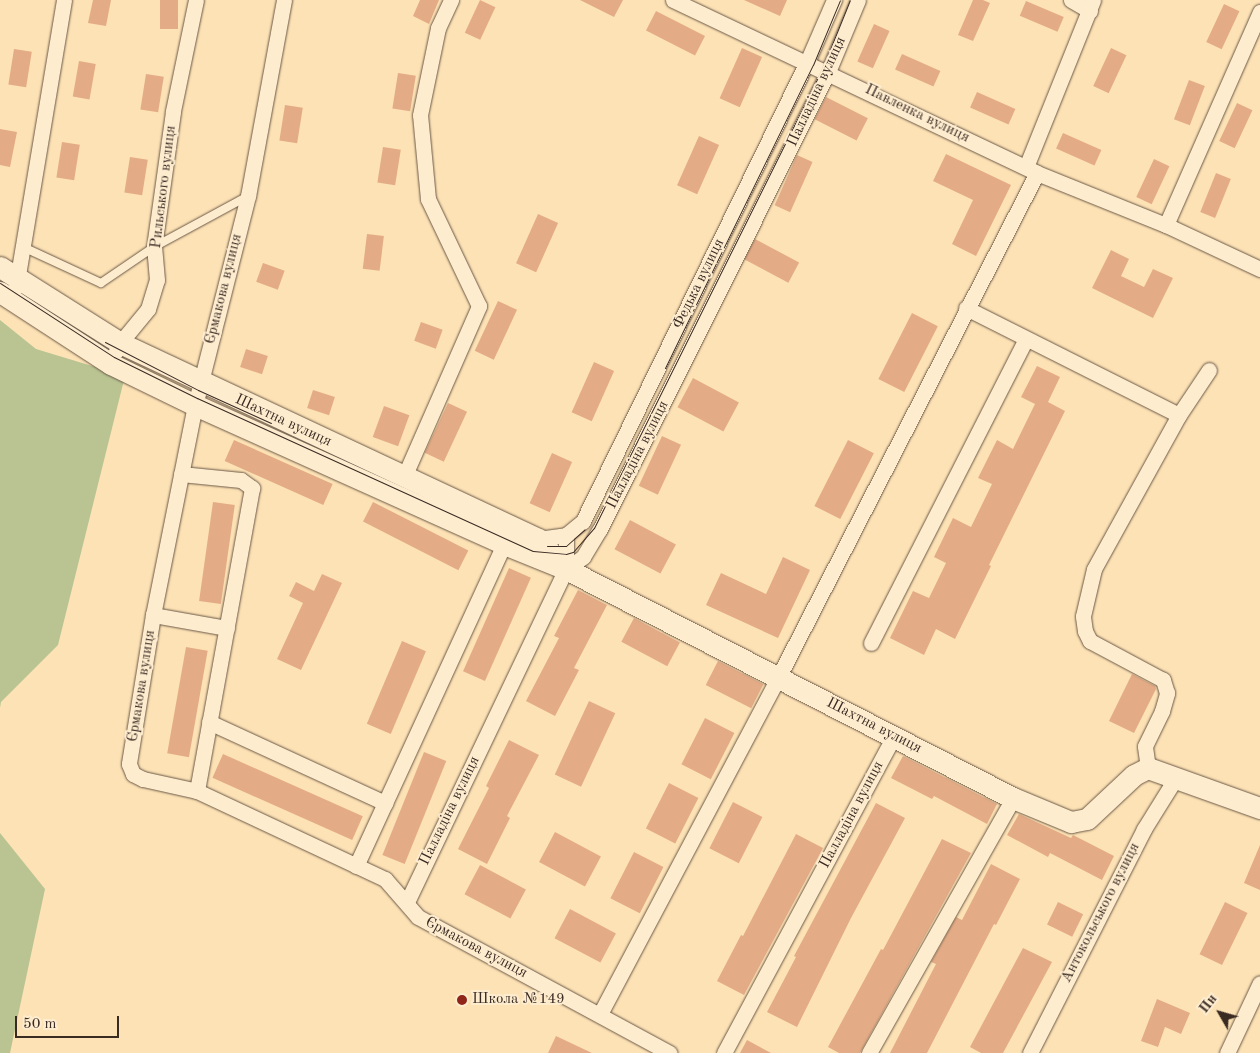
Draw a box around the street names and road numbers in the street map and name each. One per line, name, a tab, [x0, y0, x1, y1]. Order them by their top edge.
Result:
street label: Палладіна вулиця	[784, 34, 850, 150]
street label: Павленка вулиця	[862, 81, 972, 147]
street label: Рильського вулиця	[148, 124, 180, 250]
street label: Єрмакова вулиця	[202, 232, 246, 346]
street label: Федька вулиця	[669, 236, 729, 332]
street label: Шахтна вулиця	[232, 391, 334, 451]
street label: Палладіна вулиця	[603, 398, 673, 512]
street label: Єрмакова вулиця	[124, 629, 160, 743]
street label: Шахтна вулиця	[823, 694, 925, 758]
street label: Палладіна вулиця	[416, 754, 484, 868]
street label: Палладіна вулиця	[816, 758, 888, 872]
street label: Антокольського вулиця	[1058, 840, 1144, 986]
street label: Єрмакова вулиця	[422, 913, 530, 983]

